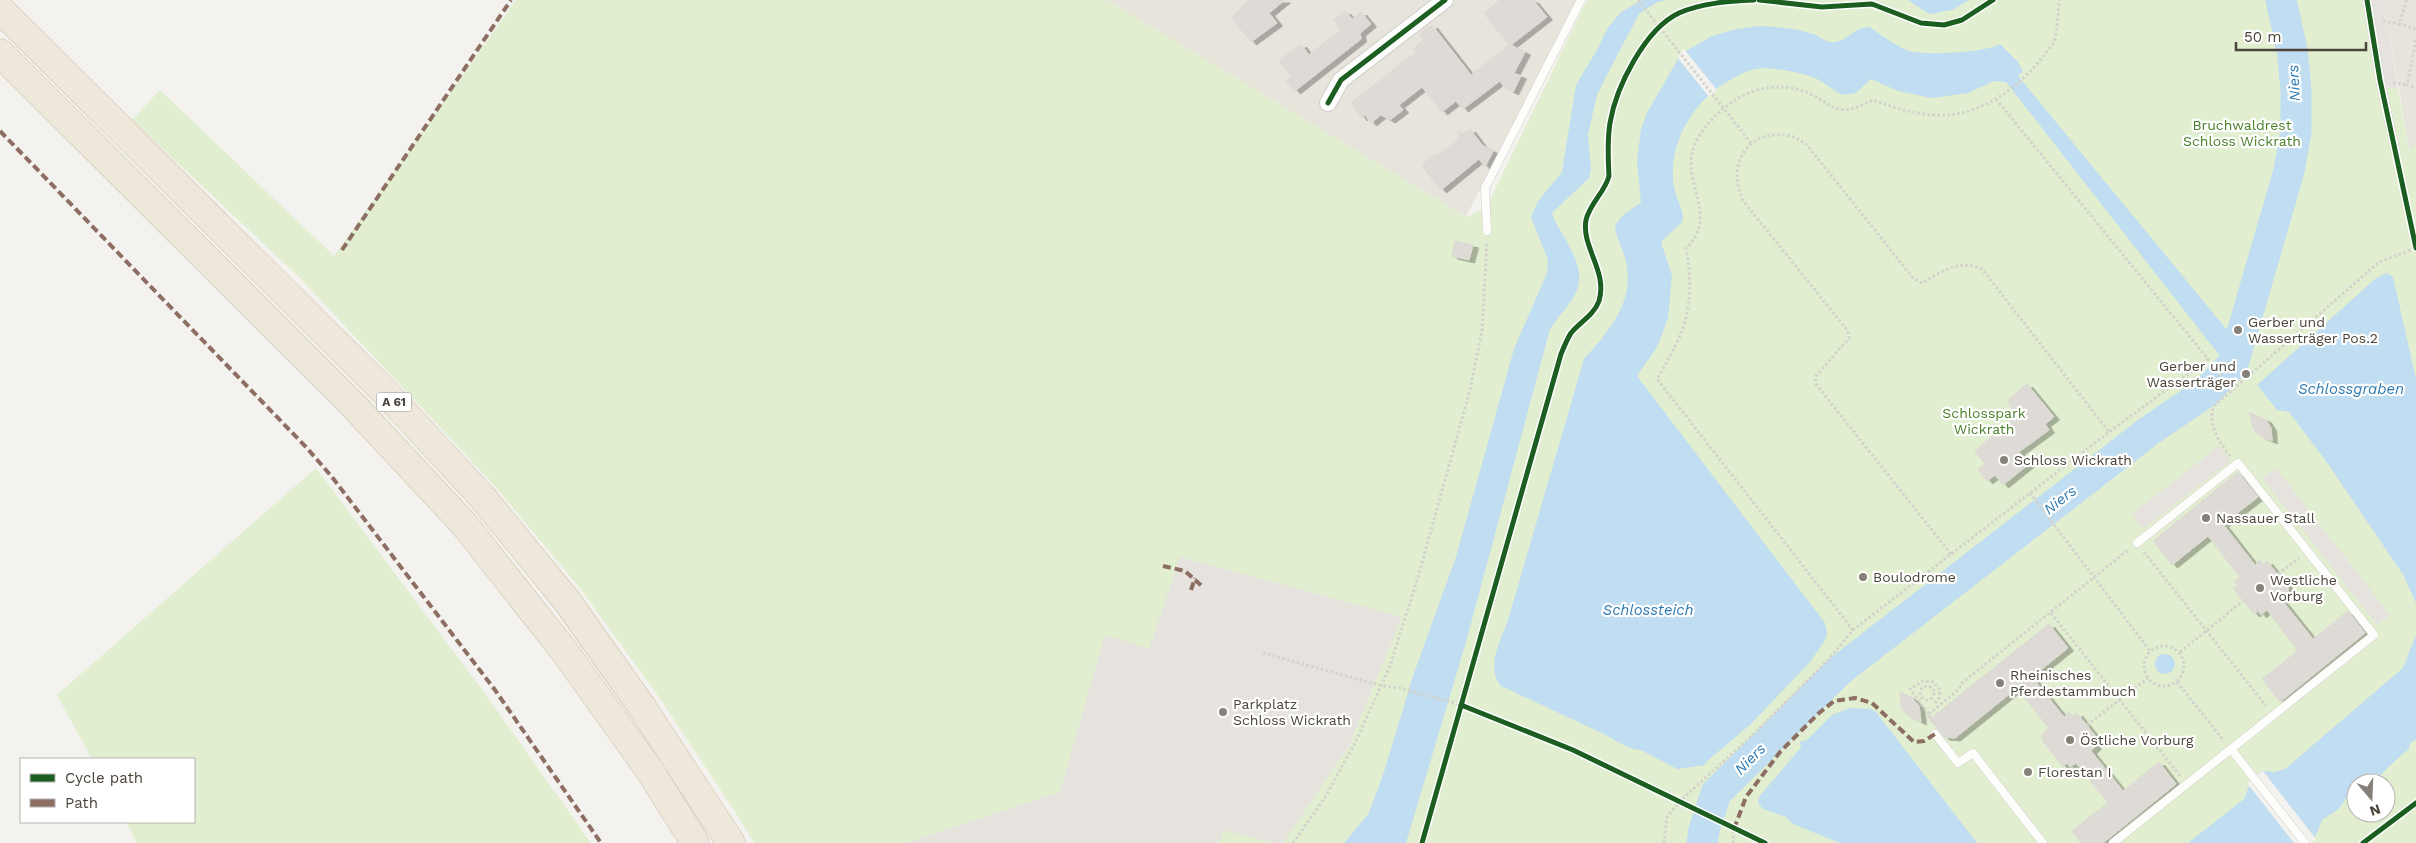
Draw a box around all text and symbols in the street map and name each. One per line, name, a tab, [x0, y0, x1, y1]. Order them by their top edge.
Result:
scale bar	[2236, 20, 2366, 52]
text: 50 m	[2244, 28, 2281, 46]
water label: Niers	[2284, 64, 2304, 102]
park label: Bruchwaldrest Schloss Wickrath	[2183, 117, 2301, 149]
place label: Gerber und Wasserträger Pos.2	[2248, 314, 2378, 346]
marker: Gerber und Wasserträger Pos.2	[2232, 324, 2244, 336]
place label: Gerber und Wasserträger	[2147, 358, 2236, 390]
marker: Gerber und Wasserträger	[2240, 368, 2252, 380]
water label: Schlossgraben	[2298, 380, 2404, 398]
road number: A 61	[376, 392, 412, 412]
park label: Schlosspark Wickrath	[1942, 405, 2026, 437]
place label: Schloss Wickrath	[2014, 452, 2132, 468]
marker: Schloss Wickrath	[1998, 454, 2010, 466]
water label: Niers	[2040, 482, 2080, 518]
place label: Nassauer Stall	[2216, 510, 2316, 526]
marker: Nassauer Stall	[2200, 512, 2212, 524]
place label: Boulodrome	[1873, 569, 1956, 585]
marker: Boulodrome	[1857, 571, 1869, 583]
place label: Westliche Vorburg	[2270, 572, 2337, 604]
marker: Westliche Vorburg	[2254, 582, 2266, 594]
water label: Schlossteich	[1603, 601, 1693, 619]
place label: Rheinisches Pferdestammbuch	[2010, 667, 2136, 699]
marker: Rheinisches Pferdestammbuch	[1994, 677, 2006, 689]
place label: Parkplatz Schloss Wickrath	[1233, 696, 1351, 728]
marker: Parkplatz Schloss Wickrath	[1217, 706, 1229, 718]
place label: Östliche Vorburg	[2080, 732, 2194, 748]
marker: Östliche Vorburg	[2064, 734, 2076, 746]
water label: Niers	[1731, 740, 1769, 778]
legend	[20, 758, 195, 823]
place label: Florestan I	[2038, 764, 2112, 780]
marker: Florestan I	[2022, 766, 2034, 778]
text: Cycle path	[65, 769, 143, 787]
north arrow	[2346, 773, 2396, 823]
text: Path	[65, 794, 98, 812]
text: N	[2368, 801, 2383, 820]

